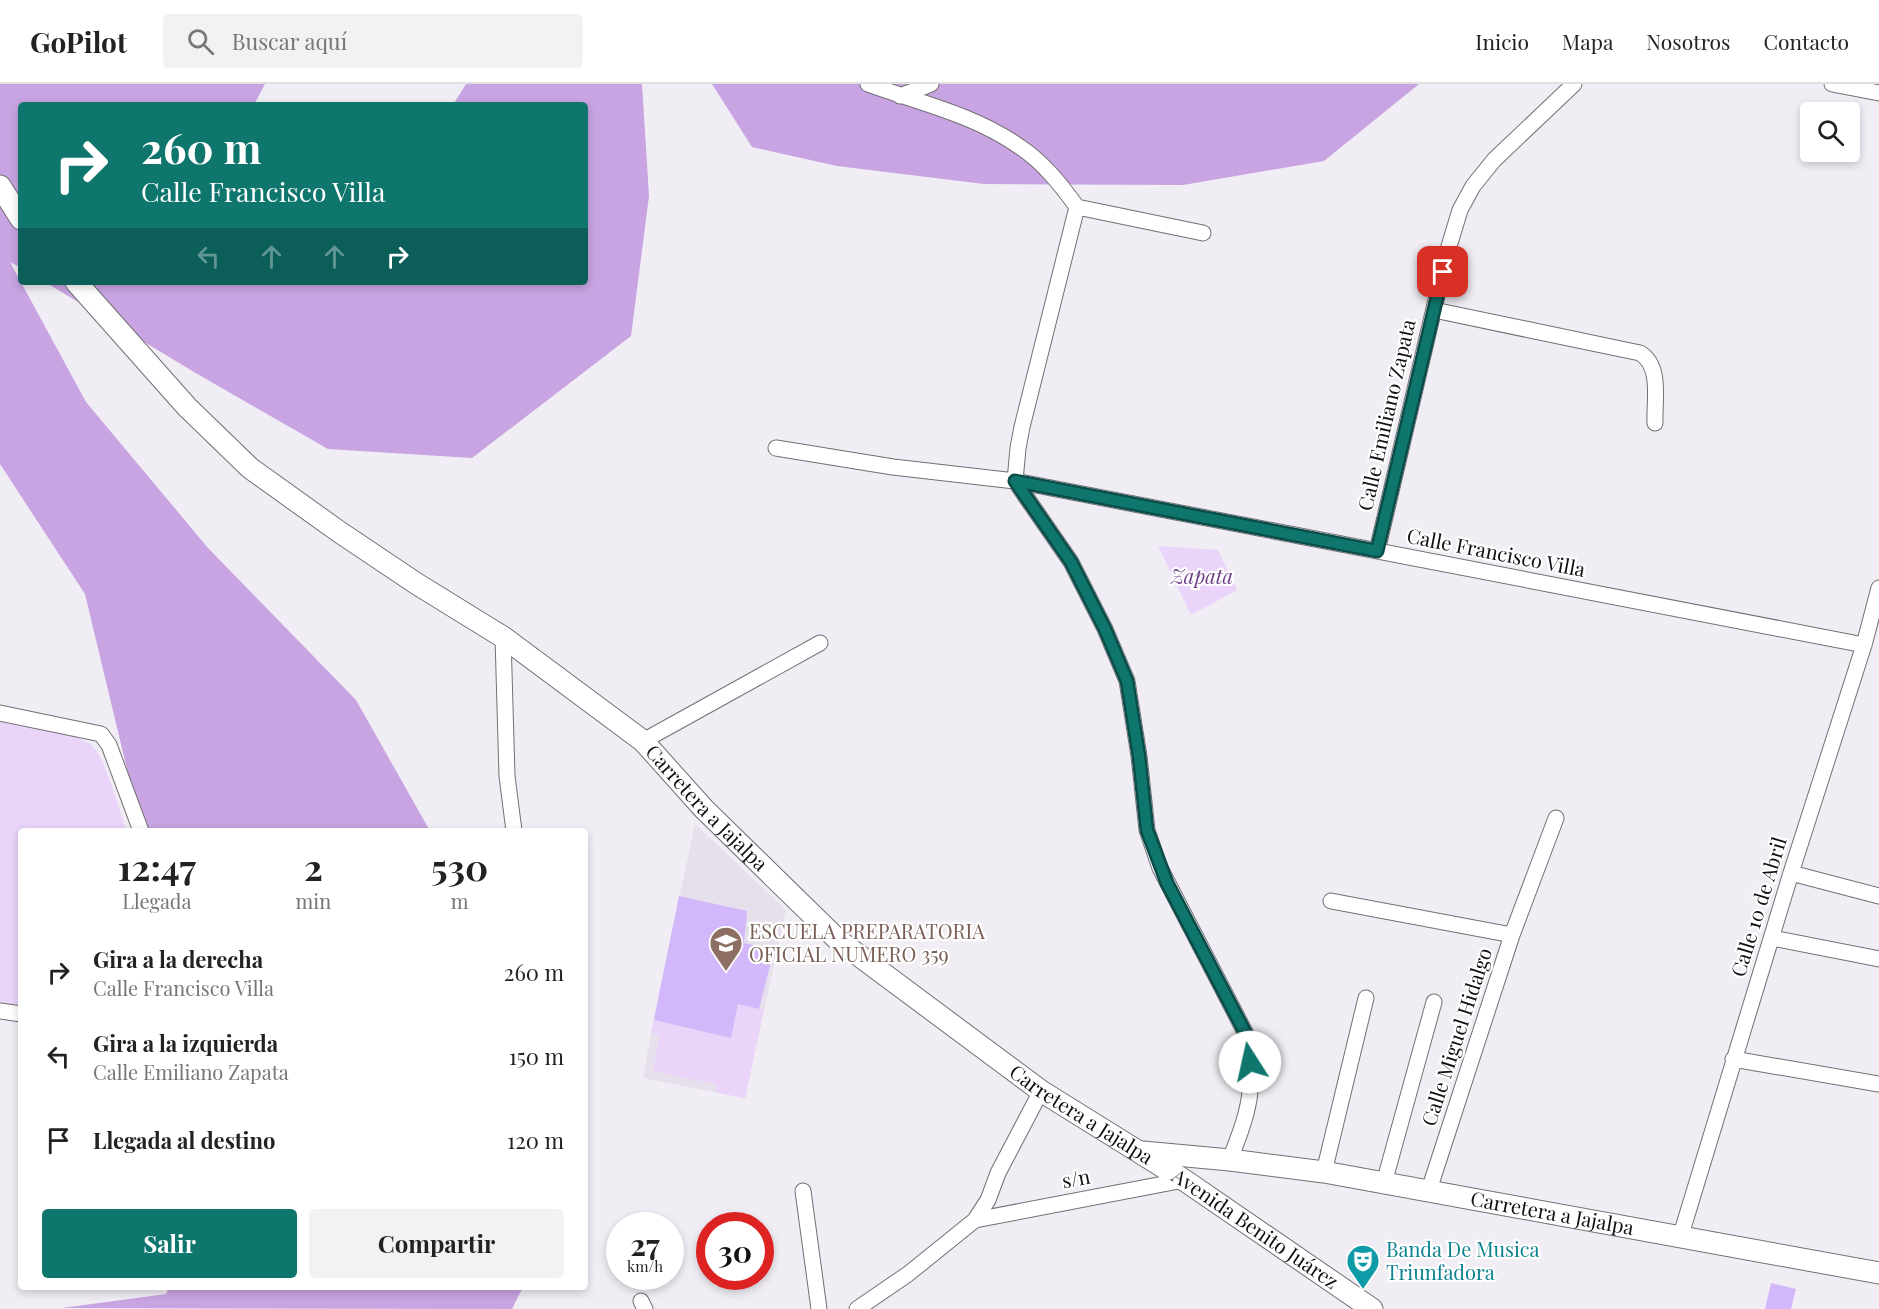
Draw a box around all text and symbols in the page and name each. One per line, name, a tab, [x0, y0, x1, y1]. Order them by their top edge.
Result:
search box	[163, 14, 583, 68]
text: GoPilot	[30, 23, 127, 60]
icon: search	[184, 25, 217, 58]
text: Buscar aquí	[232, 26, 347, 56]
text: Inicio	[1475, 27, 1529, 55]
text: Mapa	[1562, 27, 1613, 55]
text: Nosotros	[1646, 27, 1730, 55]
text: Contacto	[1763, 27, 1849, 55]
map controls	[1800, 102, 1860, 162]
button: search	[1800, 102, 1860, 162]
text: 260 m	[141, 119, 261, 175]
icon: right	[42, 126, 120, 204]
text: Calle Francisco Villa	[141, 173, 385, 209]
icon: left	[192, 240, 225, 273]
icon: ahead	[255, 240, 288, 273]
icon: ahead	[318, 240, 351, 273]
icon: right	[381, 240, 414, 273]
pin	[1417, 246, 1468, 297]
icon: arrive	[1426, 255, 1459, 288]
street label: Calle Emiliano Zapata	[1350, 316, 1421, 513]
street label: Calle Francisco Villa	[1405, 521, 1588, 582]
park label: Zapata	[1170, 562, 1233, 589]
street label: Carretera a Jajalpa	[640, 738, 774, 876]
street label: Calle 10 de Abril	[1723, 833, 1792, 980]
text: 12:47	[118, 842, 196, 890]
text: 2	[304, 842, 323, 890]
text: 530	[431, 842, 488, 890]
text: Llegada	[122, 887, 191, 914]
text: min	[296, 887, 331, 914]
text: m	[451, 887, 468, 914]
place label: ESCUELA PREPARATORIA OFICIAL NUMERO 359	[749, 917, 985, 967]
school or university icon: ESCUELA PREPARATORIA OFICIAL NUMERO 359	[708, 925, 744, 972]
text: Gira a la derecha	[93, 944, 263, 974]
street label: Calle Miguel Hidalgo	[1414, 944, 1497, 1129]
icon: right	[42, 956, 75, 989]
text: 260 m	[504, 957, 564, 987]
text: Calle Francisco Villa	[93, 974, 274, 1001]
text: Gira a la izquierda	[93, 1028, 278, 1058]
position arrow	[1218, 1030, 1282, 1094]
icon: left	[42, 1040, 75, 1073]
text: 150 m	[509, 1041, 564, 1071]
street label: Carretera a Jajalpa	[1005, 1057, 1159, 1170]
text: Calle Emiliano Zapata	[93, 1058, 289, 1085]
icon: arrive	[42, 1124, 75, 1157]
text: Llegada al destino	[93, 1125, 275, 1155]
text: 120 m	[507, 1125, 564, 1155]
street label: Avenida Benito Juárez	[1167, 1160, 1344, 1294]
street label: s/n	[1059, 1162, 1092, 1193]
street label: Carretera a Jajalpa	[1469, 1184, 1636, 1240]
button: Salir	[42, 1209, 297, 1278]
button: Compartir	[309, 1209, 564, 1278]
speed limit sign: 30	[696, 1212, 774, 1290]
text: 27	[630, 1224, 660, 1264]
place label: Banda De Musica Triunfadora	[1386, 1235, 1540, 1285]
theatre icon: Banda De Musica Triunfadora	[1345, 1243, 1381, 1290]
text: km/h	[627, 1256, 663, 1276]

